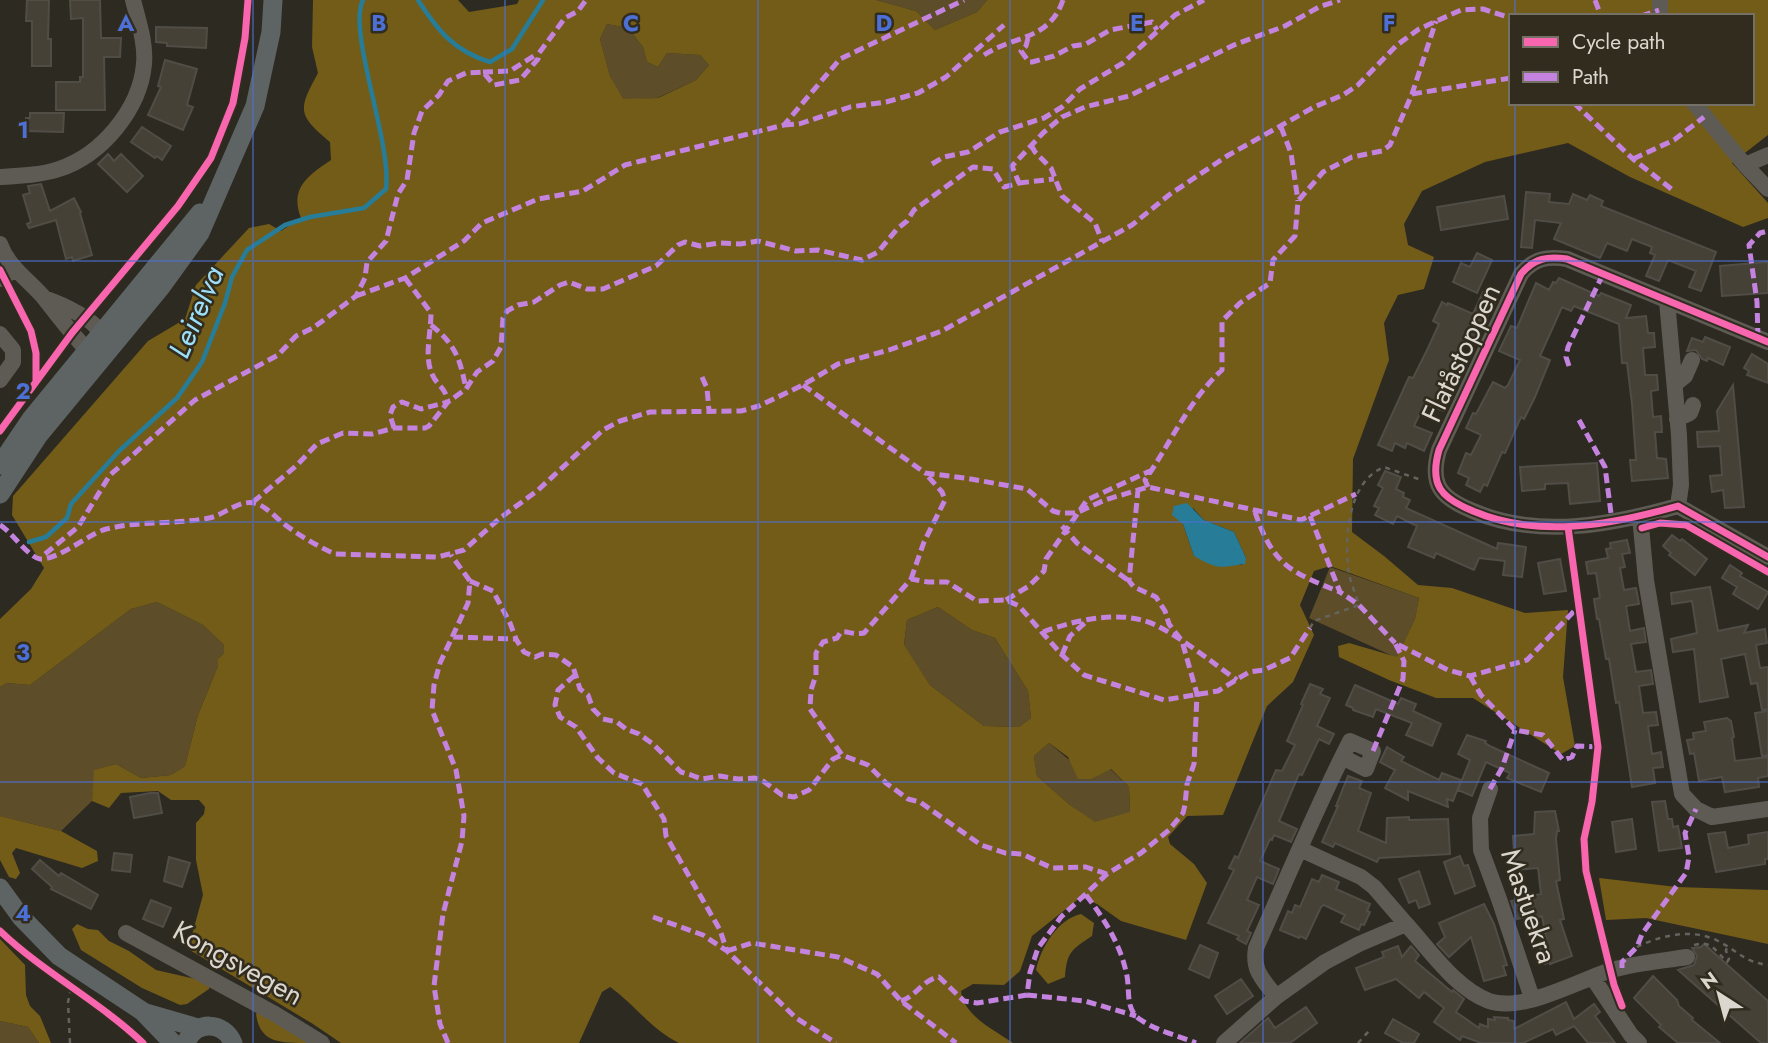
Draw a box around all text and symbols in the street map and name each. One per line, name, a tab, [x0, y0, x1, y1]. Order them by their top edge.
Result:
text: A	[117, 6, 135, 40]
text: B	[371, 6, 387, 40]
text: C	[623, 6, 639, 40]
text: D	[876, 6, 893, 40]
text: E	[1130, 6, 1144, 40]
text: F	[1383, 6, 1395, 40]
legend	[1509, 14, 1754, 105]
text: Cycle path	[1572, 27, 1665, 57]
text: Path	[1572, 62, 1609, 92]
text: 1	[17, 113, 29, 147]
water label: Leirelva	[157, 259, 235, 365]
street label: Flatåstoppen	[1411, 277, 1511, 429]
text: 2	[15, 374, 31, 408]
text: 3	[16, 635, 30, 669]
street label: Mastuekra	[1490, 843, 1568, 969]
text: 4	[15, 896, 31, 930]
street label: Kongsvegen	[165, 910, 311, 1016]
north arrow	[1684, 959, 1754, 1029]
text: N	[1695, 965, 1723, 996]

